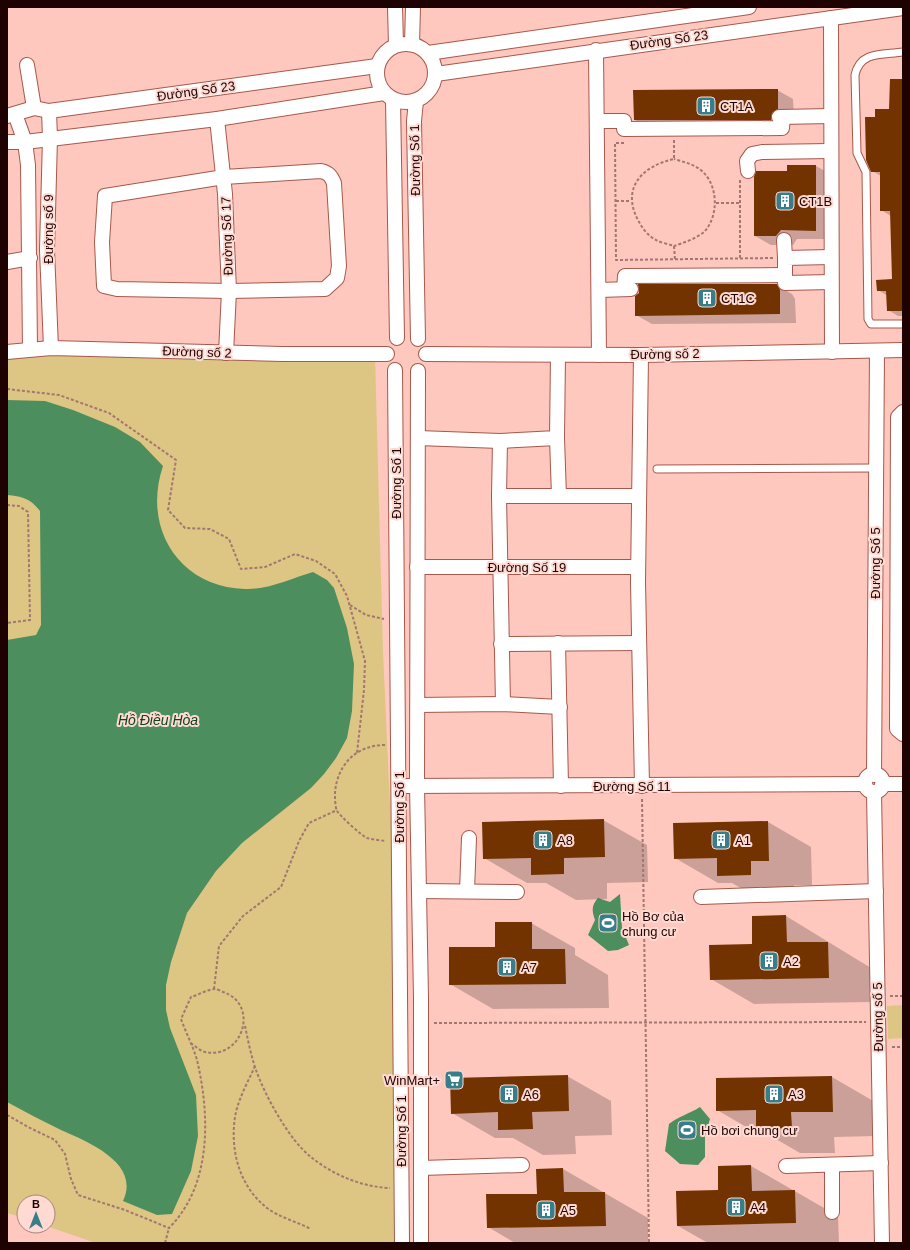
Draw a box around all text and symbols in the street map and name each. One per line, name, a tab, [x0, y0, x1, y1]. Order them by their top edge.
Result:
street label: Đường Số 23	[629, 27, 709, 53]
street label: Đường Số 23	[156, 78, 236, 104]
building icon: CT1A	[695, 95, 717, 117]
place label: CT1A	[720, 99, 754, 114]
street label: Đường Số 1	[407, 124, 423, 196]
building icon: CT1B	[774, 190, 796, 212]
street label: Đường số 9	[41, 194, 56, 264]
place label: CT1B	[799, 194, 832, 209]
street label: Đường Số 17	[218, 196, 236, 276]
building icon: CT1C	[696, 287, 718, 309]
place label: CT1C	[721, 291, 755, 306]
street label: Đường số 2	[162, 343, 232, 361]
street label: Đường số 2	[630, 346, 700, 362]
street label: Đường Số 1	[389, 447, 404, 519]
street label: Đường Số 5	[868, 527, 883, 599]
street label: Đường Số 19	[488, 560, 566, 575]
water label: Hồ Điều Hòa	[118, 712, 198, 728]
street label: Đường Số 1	[392, 771, 407, 843]
street label: Đường Số 11	[593, 779, 671, 794]
building icon: A8	[532, 829, 554, 851]
building icon: A1	[710, 829, 732, 851]
place label: A8	[557, 833, 573, 848]
place label: A1	[735, 833, 751, 848]
place label: Hồ Bơ của chung cư	[622, 909, 685, 939]
sports icon: Hồ Bơ của chung cư	[597, 912, 619, 934]
building icon: A2	[758, 950, 780, 972]
place label: A2	[783, 954, 799, 969]
building icon: A7	[496, 956, 518, 978]
place label: A7	[521, 960, 537, 975]
street label: Đường số 5	[870, 982, 886, 1052]
supermarket icon: WinMart+	[443, 1069, 465, 1091]
place label: WinMart+	[384, 1073, 440, 1088]
building icon: A6	[498, 1083, 520, 1105]
building icon: A3	[763, 1083, 785, 1105]
place label: A6	[523, 1087, 539, 1102]
place label: A3	[788, 1087, 804, 1102]
street label: Đường Số 1	[394, 1095, 409, 1167]
sports icon: Hồ bơi chung cư	[676, 1119, 698, 1141]
place label: Hồ bơi chung cư	[701, 1123, 798, 1138]
north arrow	[16, 1194, 56, 1234]
building icon: A4	[725, 1196, 747, 1218]
text: B	[32, 1198, 40, 1210]
building icon: A5	[535, 1199, 557, 1221]
place label: A4	[750, 1200, 766, 1215]
place label: A5	[560, 1203, 576, 1218]

